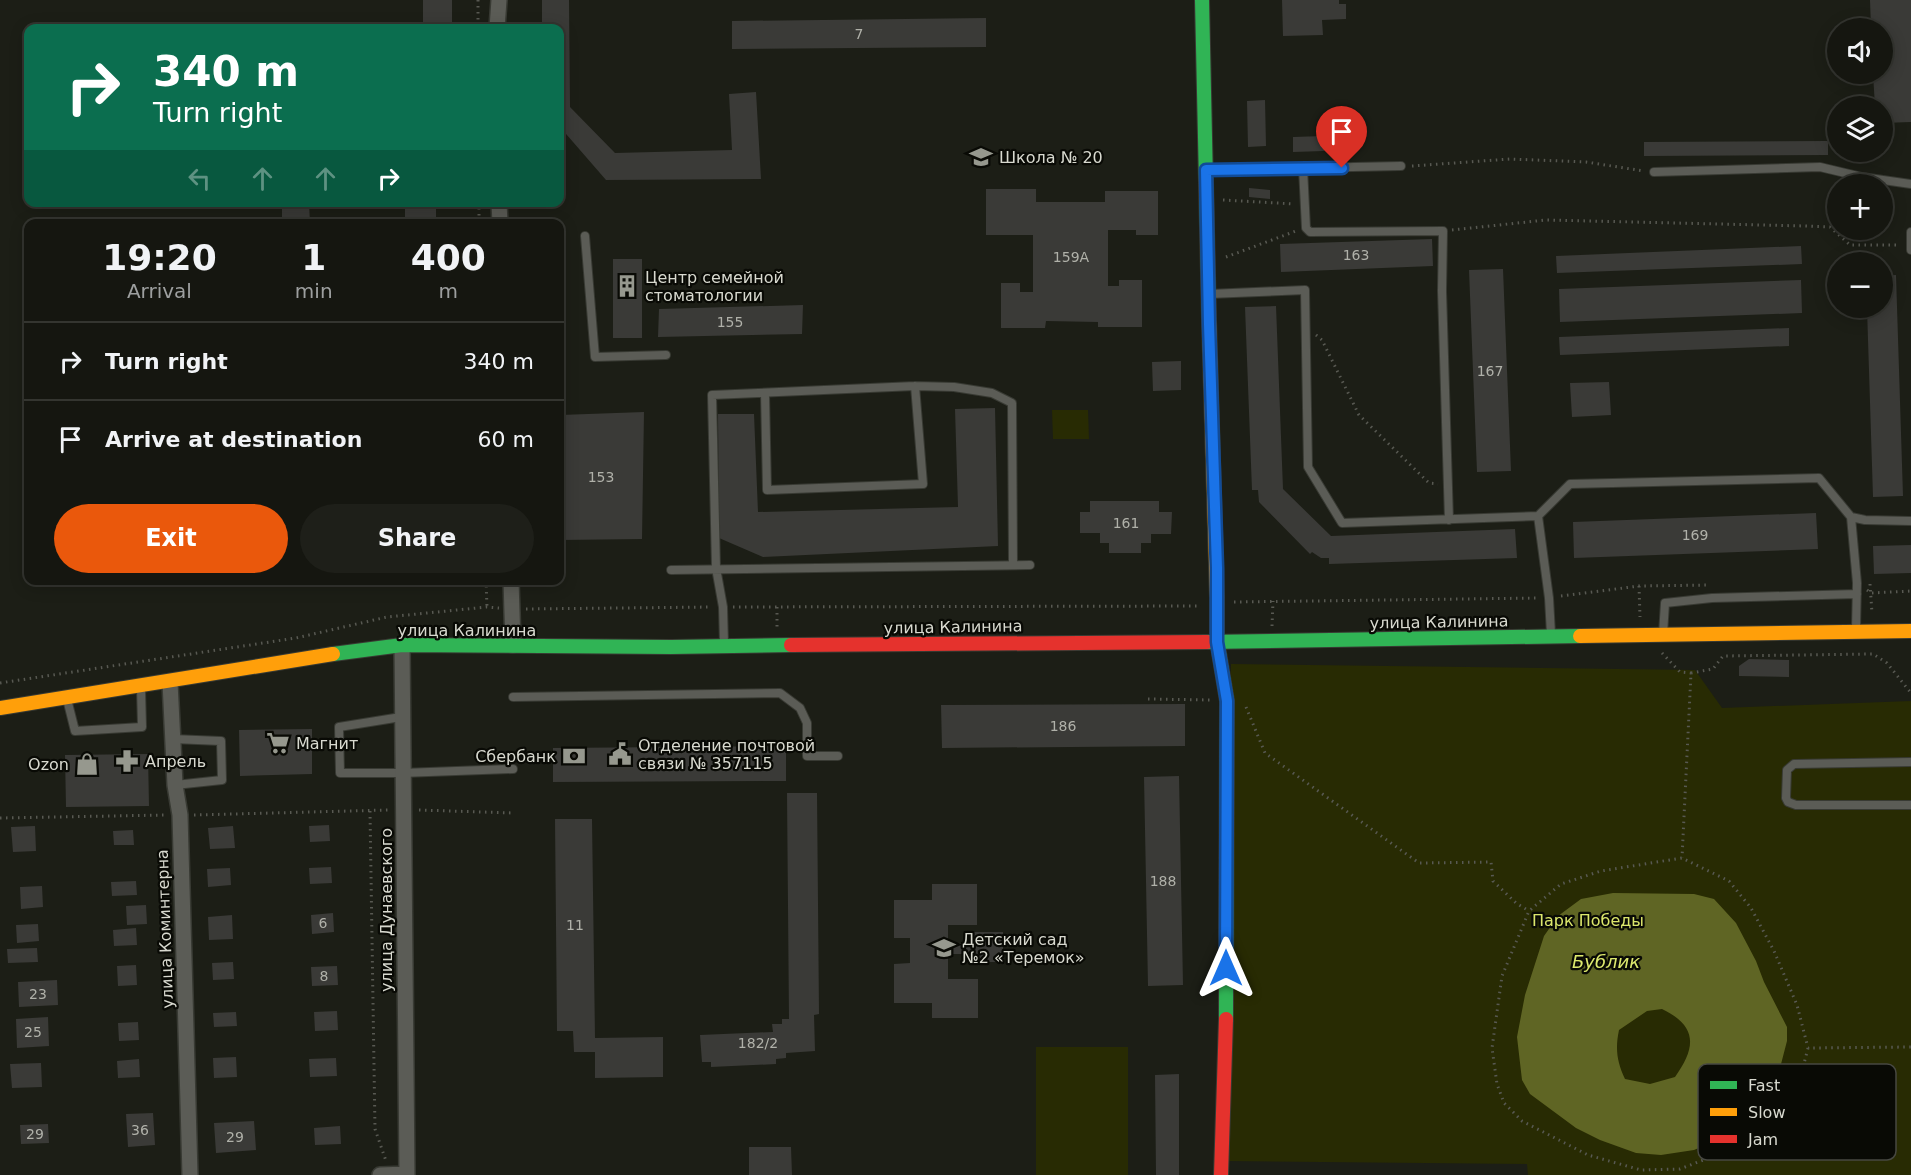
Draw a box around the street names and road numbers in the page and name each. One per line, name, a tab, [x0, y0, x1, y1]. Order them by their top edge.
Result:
street label: улица Калинина	[1369, 611, 1509, 633]
street label: улица Калинина	[883, 616, 1023, 638]
street label: улица Калинина	[398, 621, 536, 640]
street label: улица Дунаевского	[377, 828, 396, 992]
street label: улица Коминтерна	[153, 849, 177, 1009]

